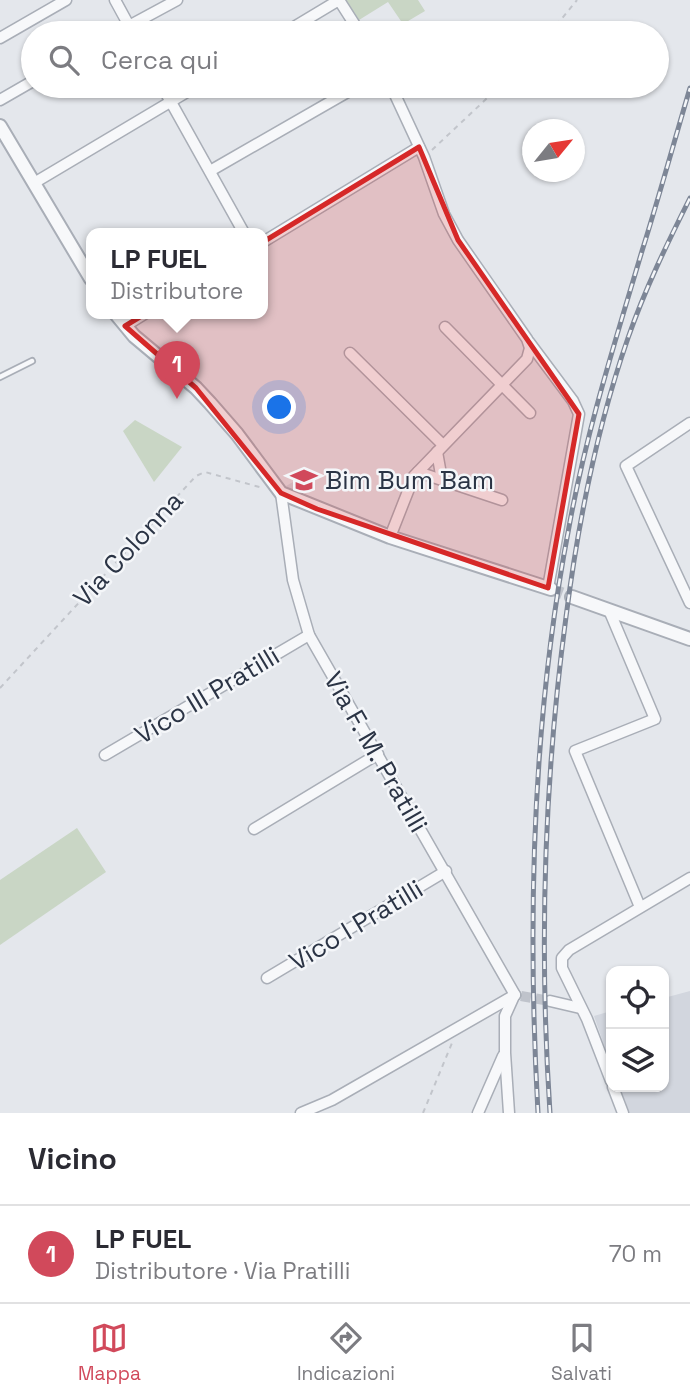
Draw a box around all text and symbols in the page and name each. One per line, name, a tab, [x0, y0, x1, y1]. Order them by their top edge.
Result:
search box	[21, 21, 669, 98]
icon: search	[45, 41, 83, 79]
text: Cerca qui	[101, 43, 219, 77]
north arrow	[522, 119, 585, 182]
popup	[86, 228, 268, 319]
text: LP FUEL	[111, 242, 207, 276]
text: Distributore	[111, 276, 243, 306]
pin: 1	[154, 341, 200, 399]
your location	[262, 390, 296, 424]
place label: Bim Bum Bam	[325, 463, 494, 497]
school or university icon: Bim Bum Bam	[289, 465, 319, 495]
street label: Via Colonna	[66, 484, 190, 614]
street label: Vico III Pratilli	[128, 638, 286, 752]
street label: Via F. M. Pratilli	[316, 666, 436, 838]
street label: Vico I Pratilli	[283, 872, 429, 978]
map controls	[606, 966, 669, 1092]
button: locate	[606, 966, 669, 1029]
button: layers	[606, 1029, 669, 1092]
text: Vicino	[28, 1139, 117, 1178]
text: LP FUEL	[95, 1222, 191, 1256]
text: 1	[46, 1239, 56, 1269]
text: 70 m	[609, 1239, 662, 1269]
text: Distributore · Via Pratilli	[95, 1256, 350, 1286]
tab: Mappa	[78, 1319, 141, 1386]
tab: Indicazioni	[297, 1319, 395, 1386]
tab: Salvati	[551, 1319, 612, 1386]

